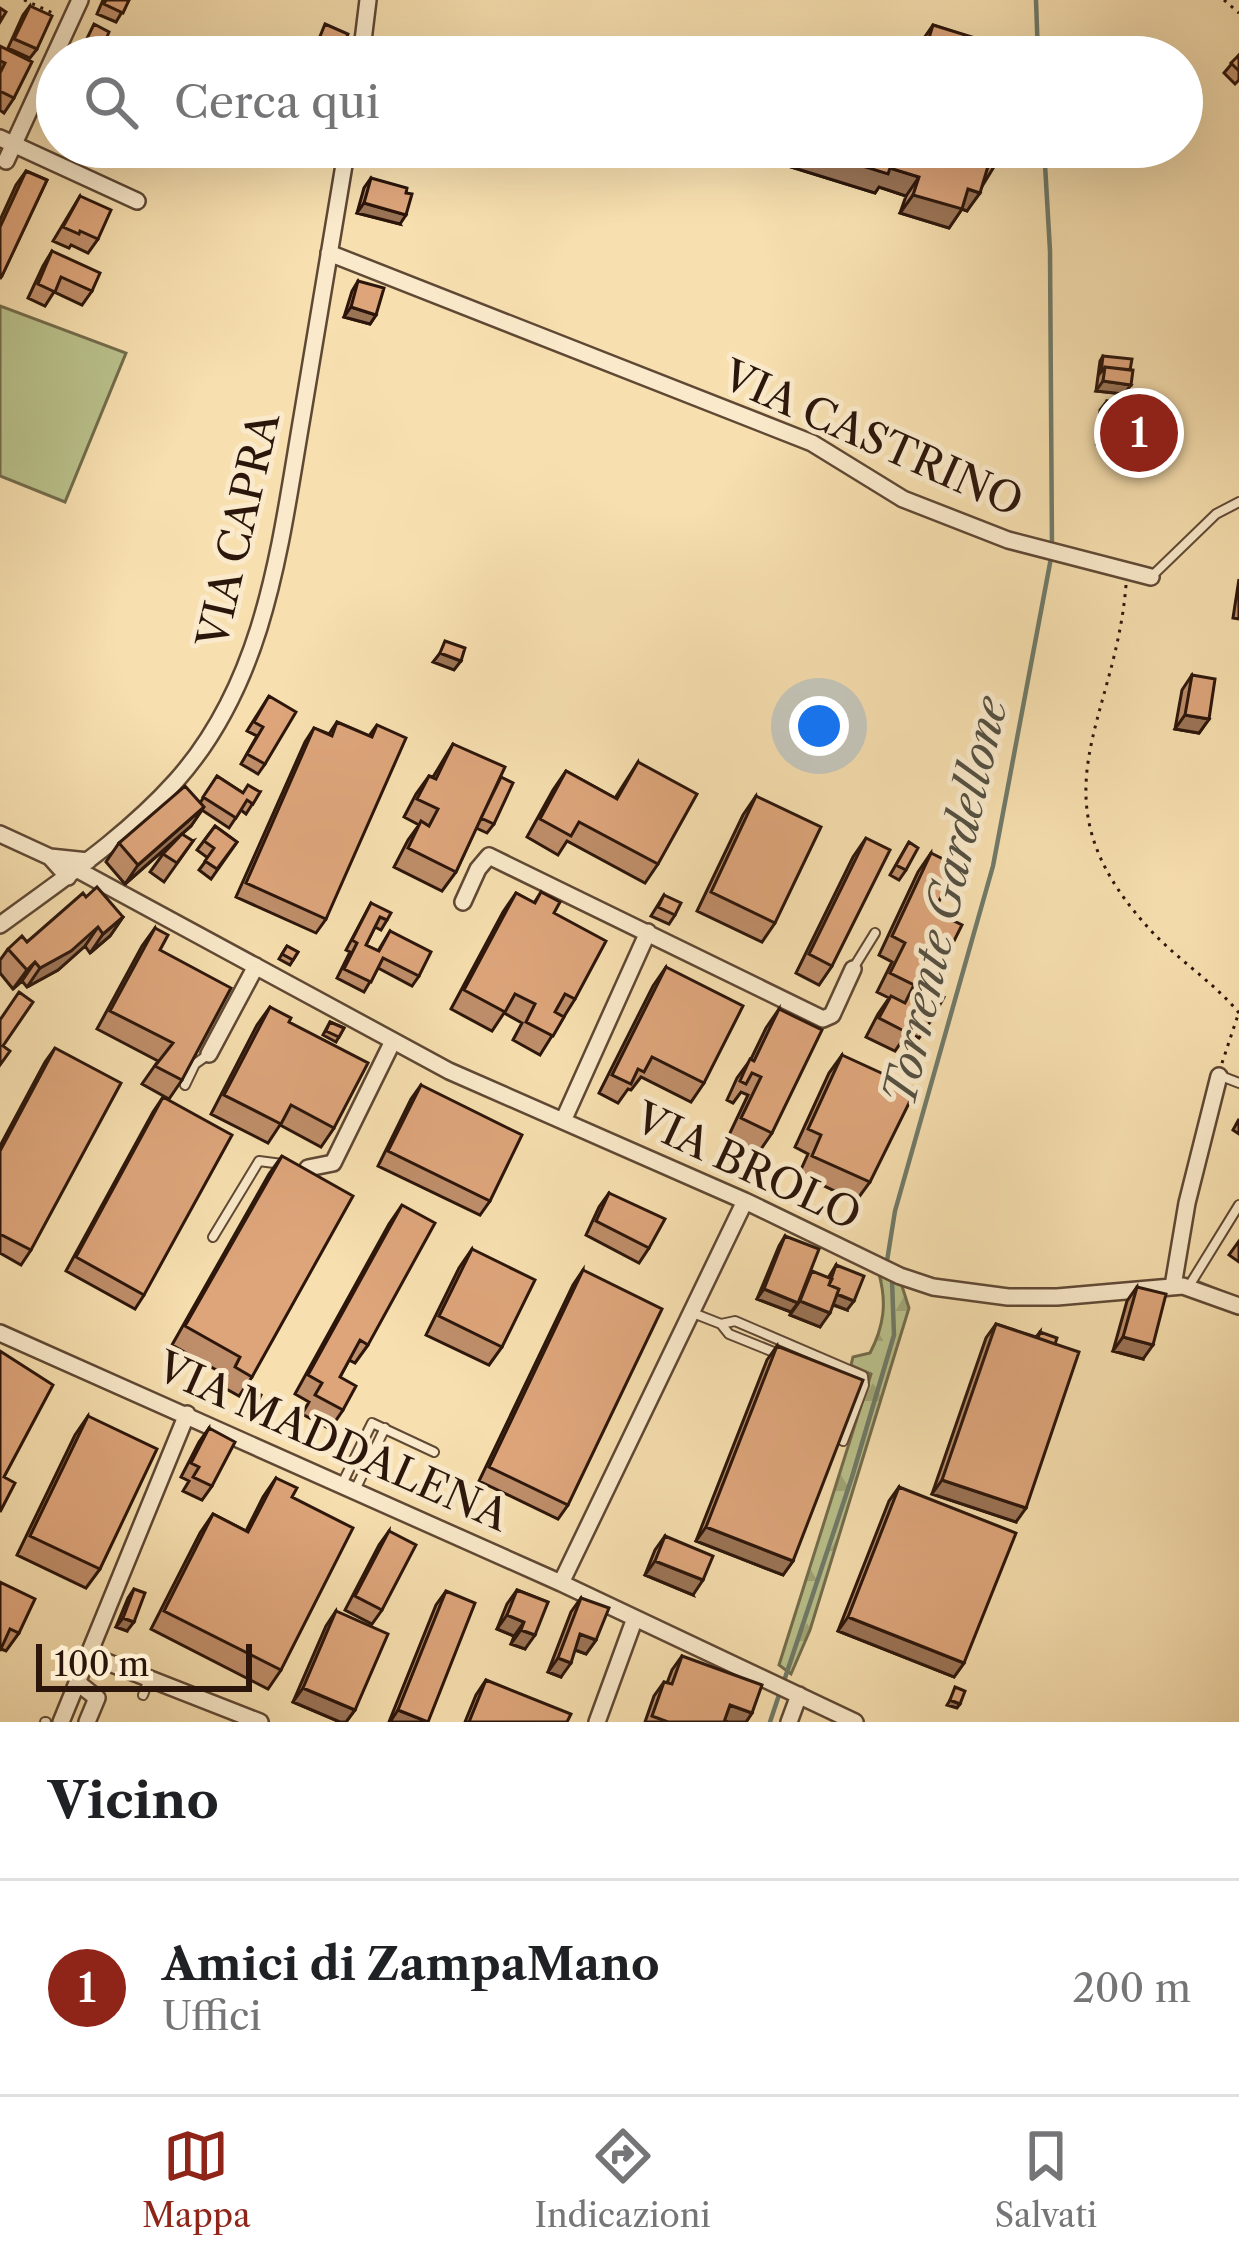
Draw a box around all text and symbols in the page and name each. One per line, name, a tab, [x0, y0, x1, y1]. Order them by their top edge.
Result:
search box	[36, 36, 1203, 168]
icon: search	[78, 69, 144, 135]
text: Cerca qui	[174, 74, 380, 130]
street label: VIA CASTRINO	[714, 348, 1031, 527]
pin: 1	[1100, 388, 1178, 478]
street label: VIA CAPRA	[185, 407, 290, 654]
water label: Torrente Gardellone	[871, 690, 1019, 1111]
your location	[789, 696, 849, 756]
street label: VIA BROLO	[626, 1091, 869, 1241]
street label: VIA MADDALENA	[148, 1340, 518, 1542]
scale bar	[36, 1638, 252, 1691]
text: 100 m	[54, 1644, 149, 1685]
text: Vicino	[48, 1769, 219, 1831]
text: Amici di ZampaMano	[162, 1936, 660, 1992]
text: 1	[78, 1964, 96, 2012]
text: 200 m	[1072, 1964, 1191, 2012]
text: Uffici	[162, 1992, 261, 2040]
tab: Mappa	[142, 2123, 251, 2236]
tab: Indicazioni	[535, 2123, 711, 2236]
tab: Salvati	[994, 2123, 1097, 2236]

